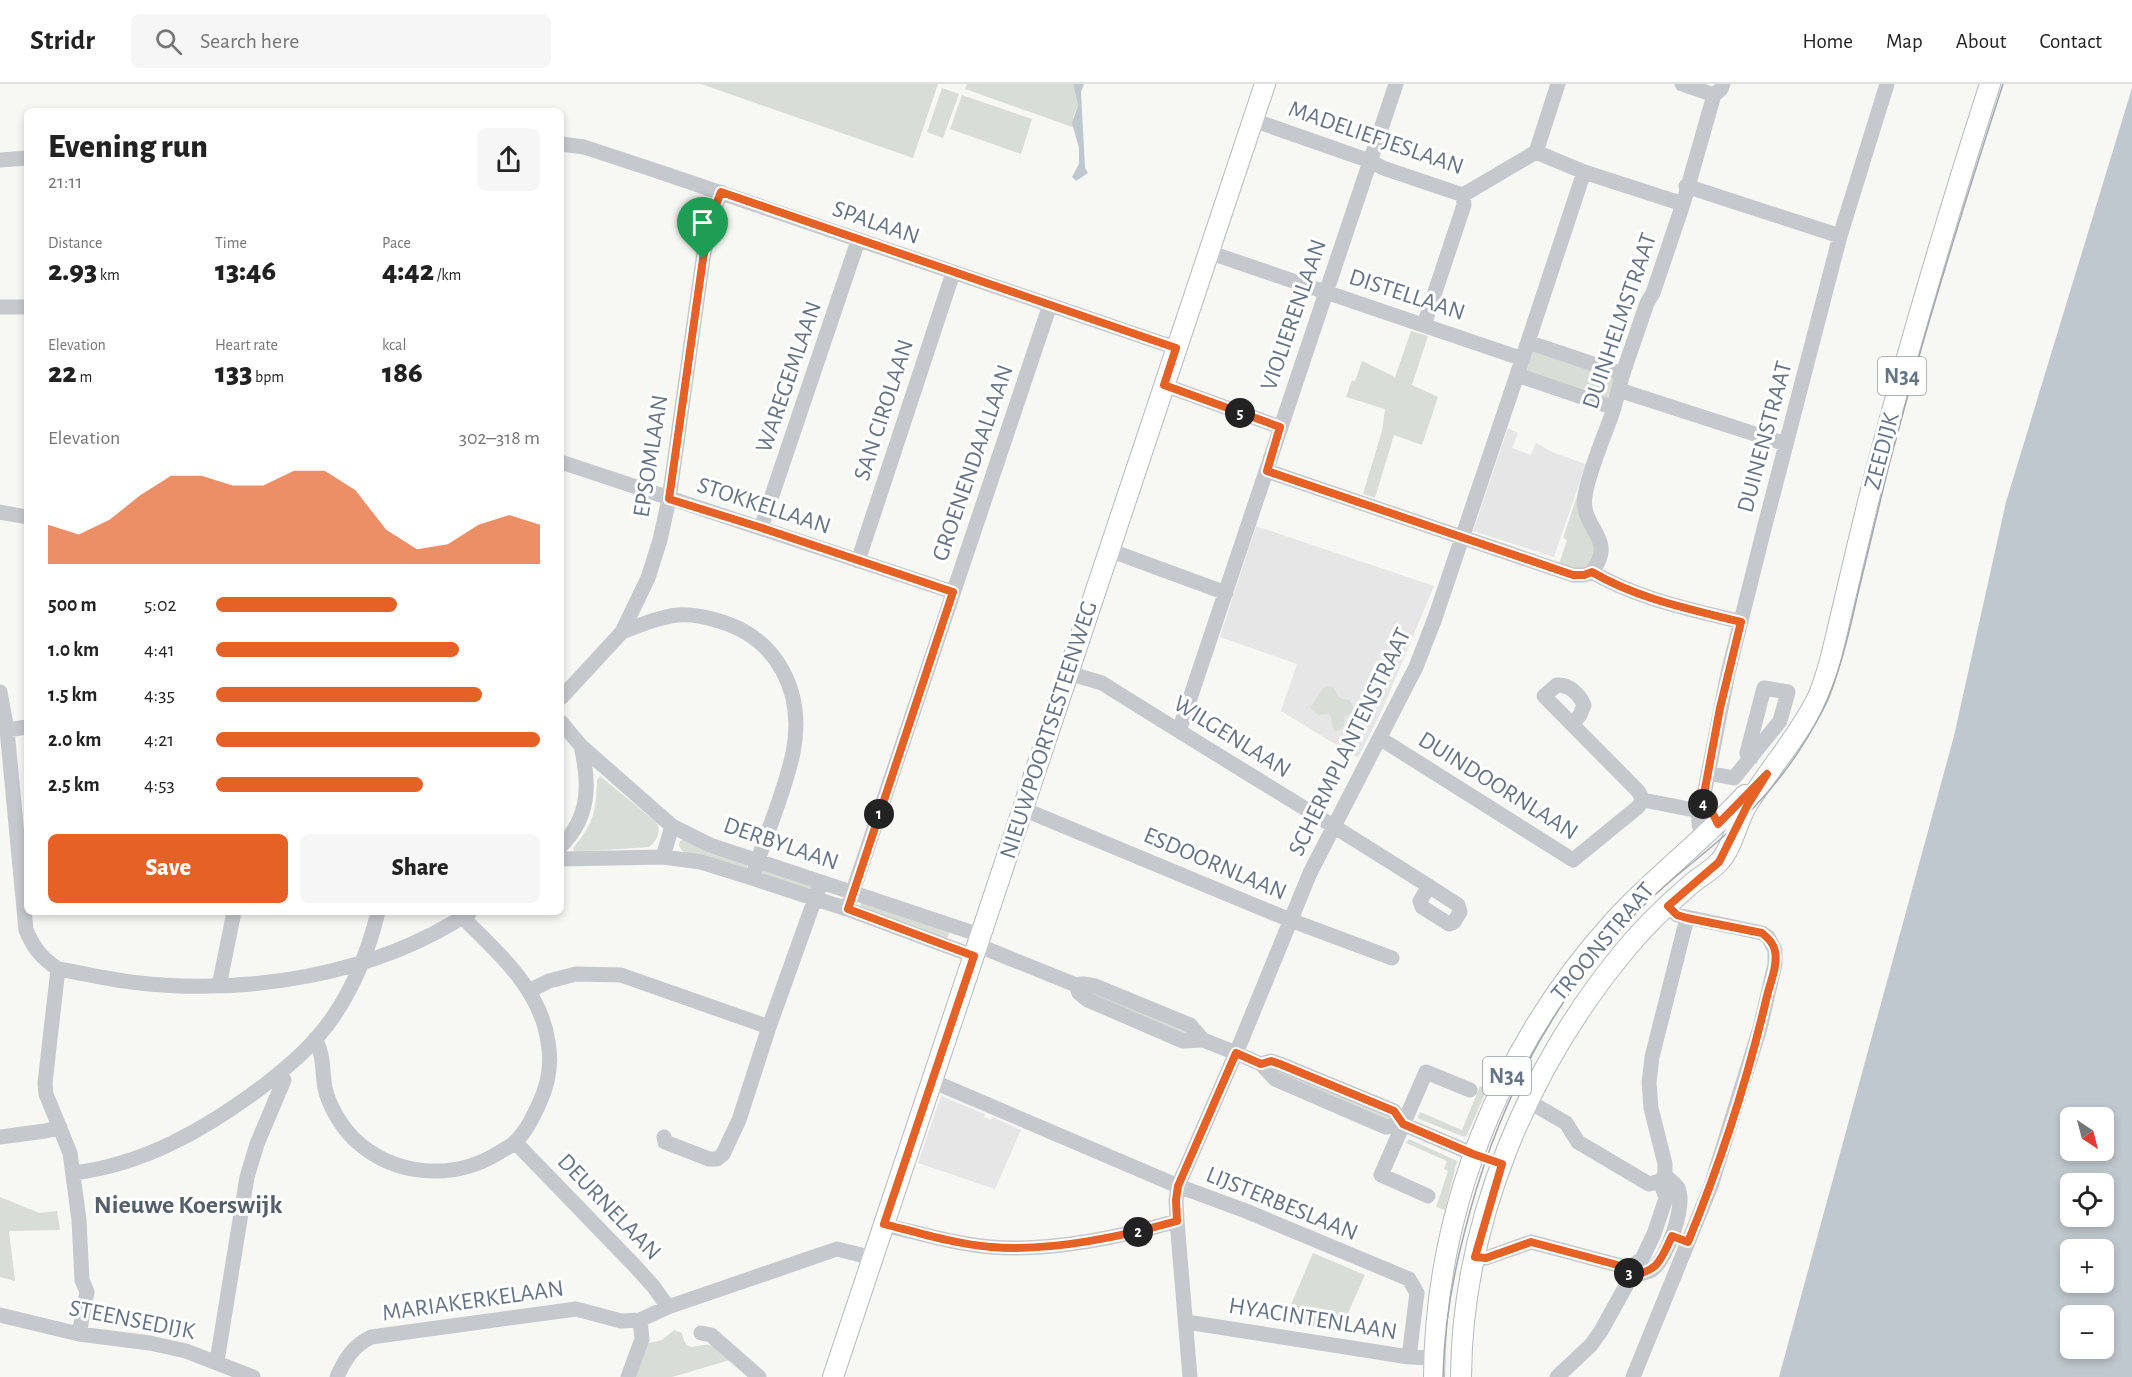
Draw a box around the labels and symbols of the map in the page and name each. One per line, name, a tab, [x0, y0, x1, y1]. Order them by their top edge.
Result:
street label: MADELIEFJESLAAN	[1285, 97, 1467, 179]
pin	[677, 197, 728, 259]
street label: SPALAAN	[829, 197, 923, 249]
street label: DUINHELMSTRAAT	[1579, 230, 1661, 412]
street label: VIOLIERENLAAN	[1257, 236, 1331, 394]
street label: DISTELLAAN	[1346, 265, 1468, 325]
street label: WAREGEMLAAN	[752, 298, 826, 456]
street label: SAN CIROLAAN	[850, 336, 918, 484]
road number: N34	[1878, 357, 1926, 395]
street label: DUINENSTRAAT	[1733, 359, 1797, 515]
street label: GROENENDAALLAAN	[928, 362, 1018, 564]
street label: EPSOMLAAN	[629, 393, 673, 519]
pin: 5	[1225, 398, 1255, 428]
street label: ZEEDIJK	[1860, 409, 1904, 492]
street label: STOKKELLAAN	[694, 473, 834, 539]
street label: NIEUWPOORTSESTEENWEG	[996, 598, 1102, 862]
street label: SCHERMPLANTENSTRAAT	[1284, 624, 1416, 860]
street label: WILGENLAAN	[1169, 691, 1295, 783]
street label: DUINDOORNLAAN	[1414, 727, 1582, 845]
pin: 4	[1688, 789, 1718, 819]
pin: 1	[864, 799, 894, 829]
street label: DERBYLAAN	[720, 813, 842, 875]
street label: ESDOORNLAAN	[1140, 823, 1290, 905]
street label: TROONSTRAAT	[1547, 878, 1659, 1006]
road number: N34	[1483, 1057, 1531, 1095]
north arrow	[2060, 1107, 2114, 1161]
street label: DEURNELAAN	[553, 1149, 665, 1265]
street label: LIJSTERBESLAAN	[1203, 1163, 1361, 1245]
district label: Nieuwe Koerswijk	[94, 1192, 282, 1218]
pin: 2	[1123, 1217, 1153, 1247]
pin: 3	[1614, 1258, 1644, 1288]
street label: MARIAKERKELAAN	[381, 1276, 565, 1326]
street label: HYACINTENLAAN	[1227, 1294, 1399, 1344]
street label: STEENSEDIJK	[67, 1296, 198, 1344]

